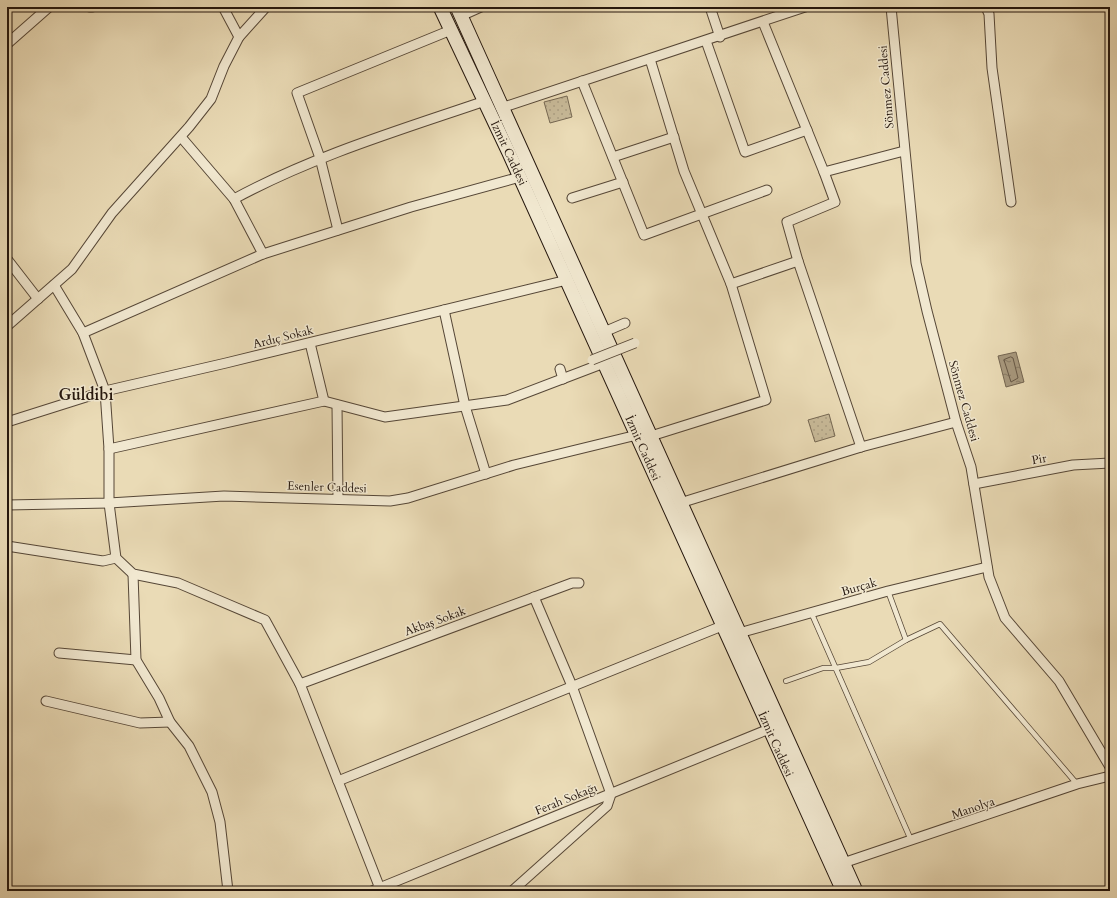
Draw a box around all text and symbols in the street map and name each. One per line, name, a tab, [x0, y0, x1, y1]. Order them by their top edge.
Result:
street label: Sönmez Caddesi	[874, 44, 898, 129]
street label: İzmit Caddesi	[487, 117, 532, 189]
street label: Ardıç Sokak	[251, 322, 316, 352]
street label: Sönmez Caddesi	[945, 359, 983, 444]
district label: Güldibi	[58, 384, 114, 406]
street label: İzmit Caddesi	[621, 412, 666, 484]
street label: Pir	[1030, 450, 1048, 468]
street label: Esenler Caddesi	[287, 478, 368, 496]
street label: Burçak	[839, 574, 879, 600]
street label: Akbaş Sokak	[402, 602, 469, 640]
street label: İzmit Caddesi	[754, 708, 799, 780]
street label: Ferah Sokağı	[532, 779, 600, 819]
street label: Manolya	[949, 793, 997, 823]

